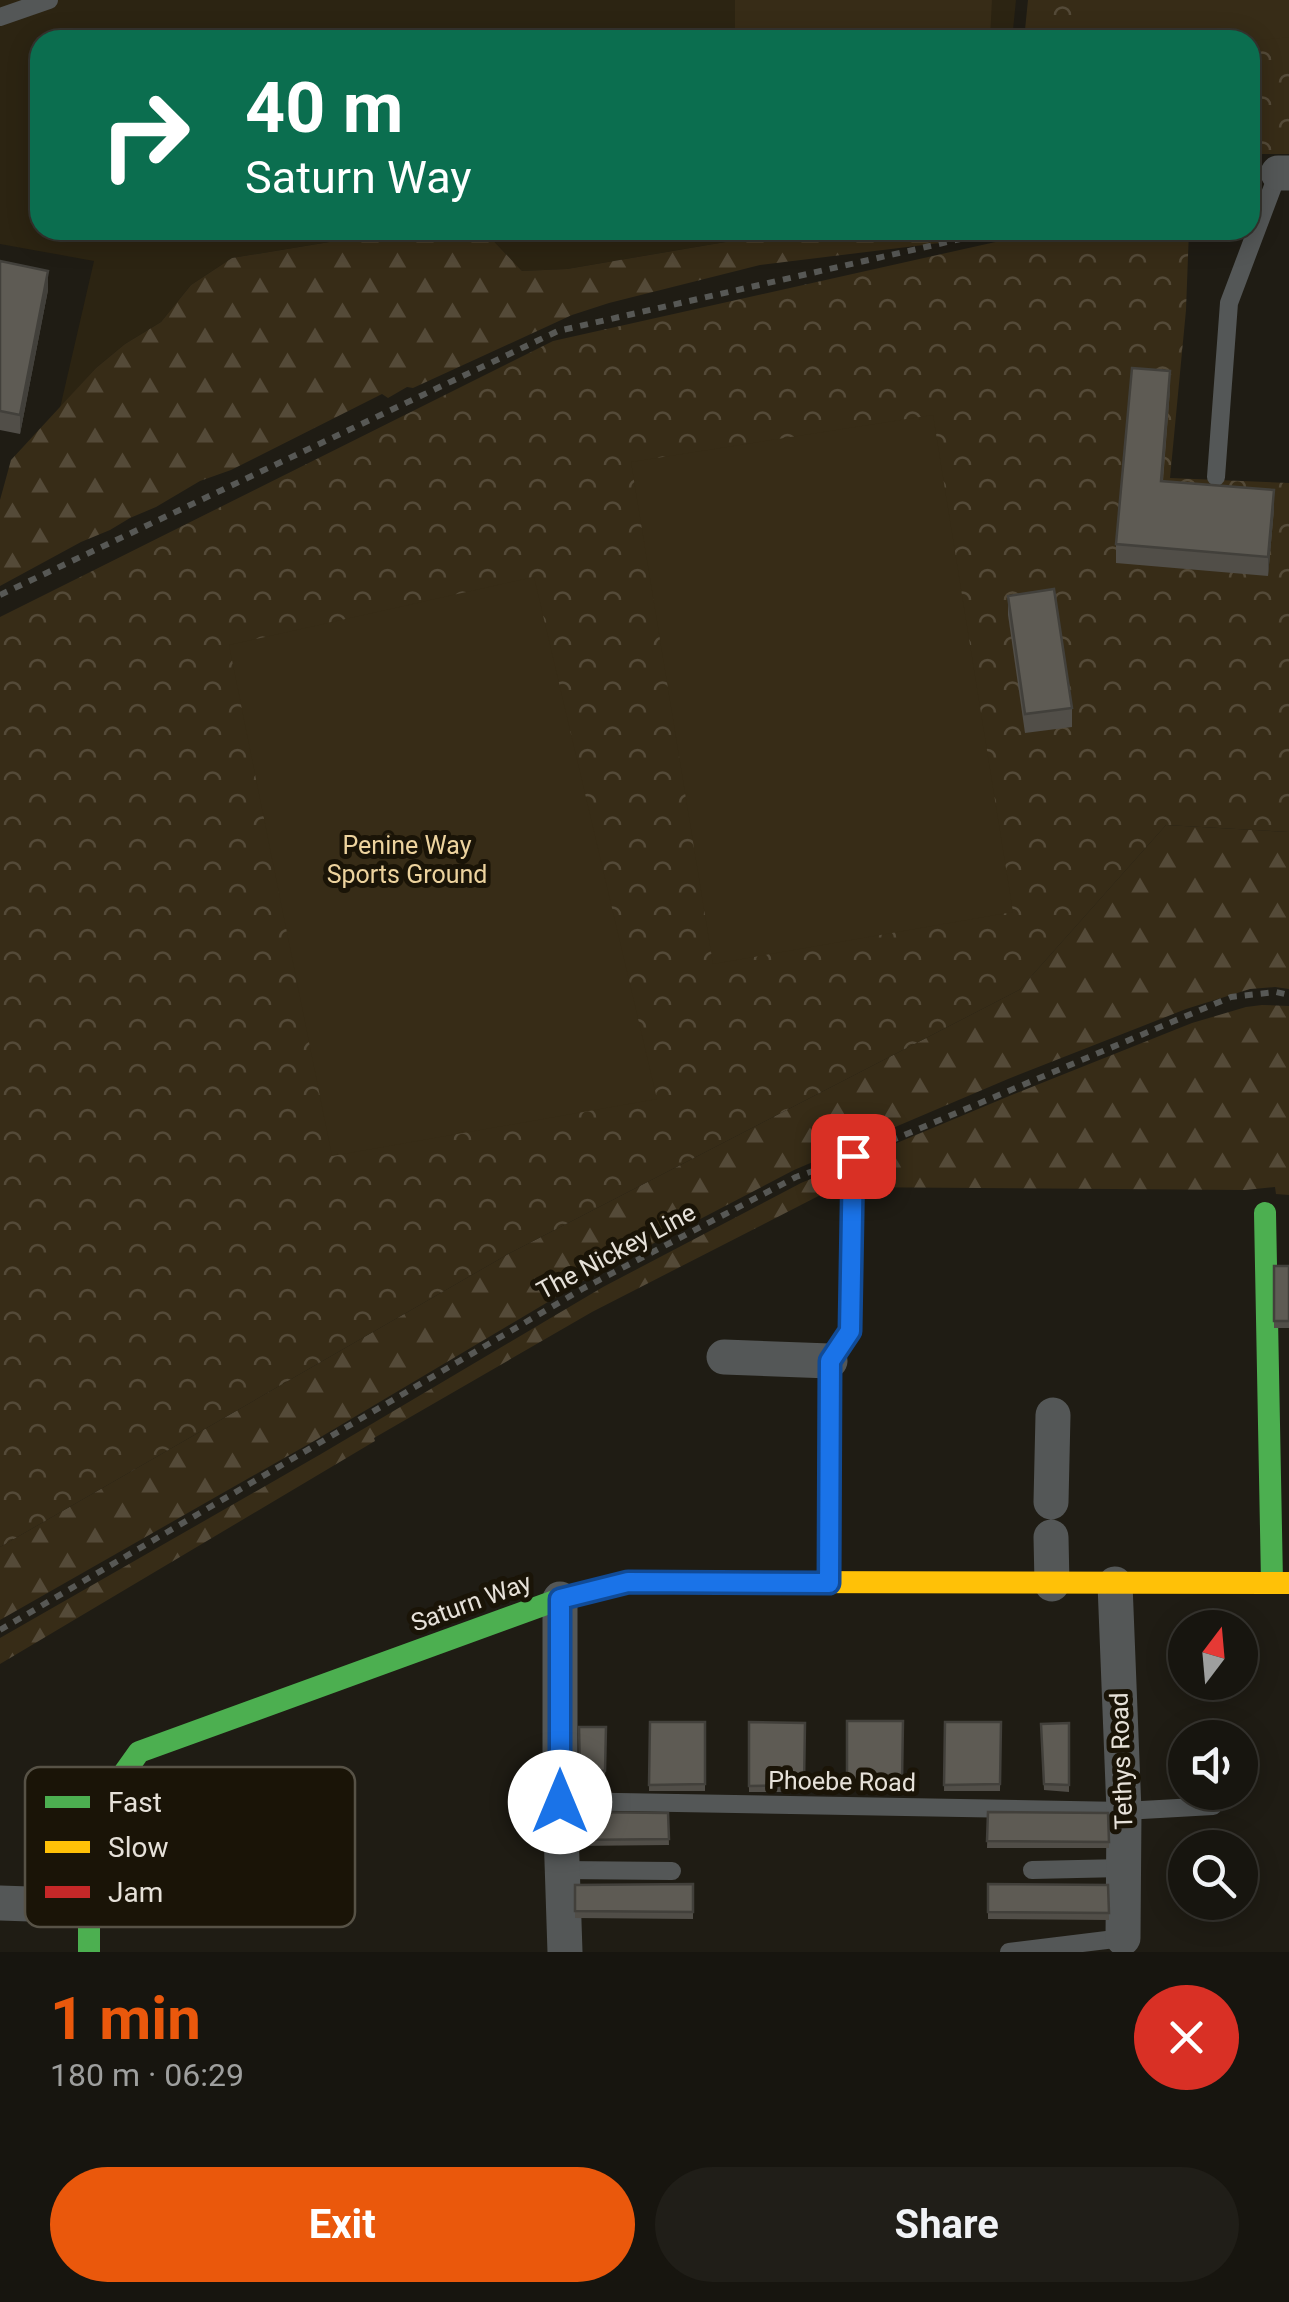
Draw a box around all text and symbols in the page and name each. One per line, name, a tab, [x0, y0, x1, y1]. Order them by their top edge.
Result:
text: 40 m	[245, 67, 403, 149]
icon: right	[80, 70, 210, 200]
text: Saturn Way	[245, 151, 472, 204]
park label: Penine Way Sports Ground	[327, 831, 487, 889]
pin	[811, 1114, 896, 1199]
icon: arrive	[826, 1129, 881, 1184]
street label: The Nickey Line	[532, 1197, 700, 1305]
street label: Saturn Way	[407, 1567, 535, 1638]
north arrow	[1168, 1610, 1258, 1700]
map controls	[1168, 1610, 1258, 1920]
street label: Tethys Road	[1105, 1692, 1138, 1830]
button: sound	[1168, 1720, 1258, 1810]
position arrow	[508, 1750, 612, 1854]
street label: Phoebe Road	[768, 1766, 916, 1797]
legend	[25, 1767, 355, 1927]
text: Fast	[108, 1786, 162, 1819]
button: search	[1168, 1830, 1258, 1920]
text: Slow	[108, 1831, 168, 1864]
text: Jam	[108, 1876, 163, 1909]
text: 1 min	[50, 1983, 201, 2054]
button: close	[1134, 1985, 1239, 2090]
text: 180 m · 06:29	[50, 2056, 244, 2094]
button: Exit	[50, 2167, 635, 2282]
button: Share	[655, 2167, 1239, 2282]

